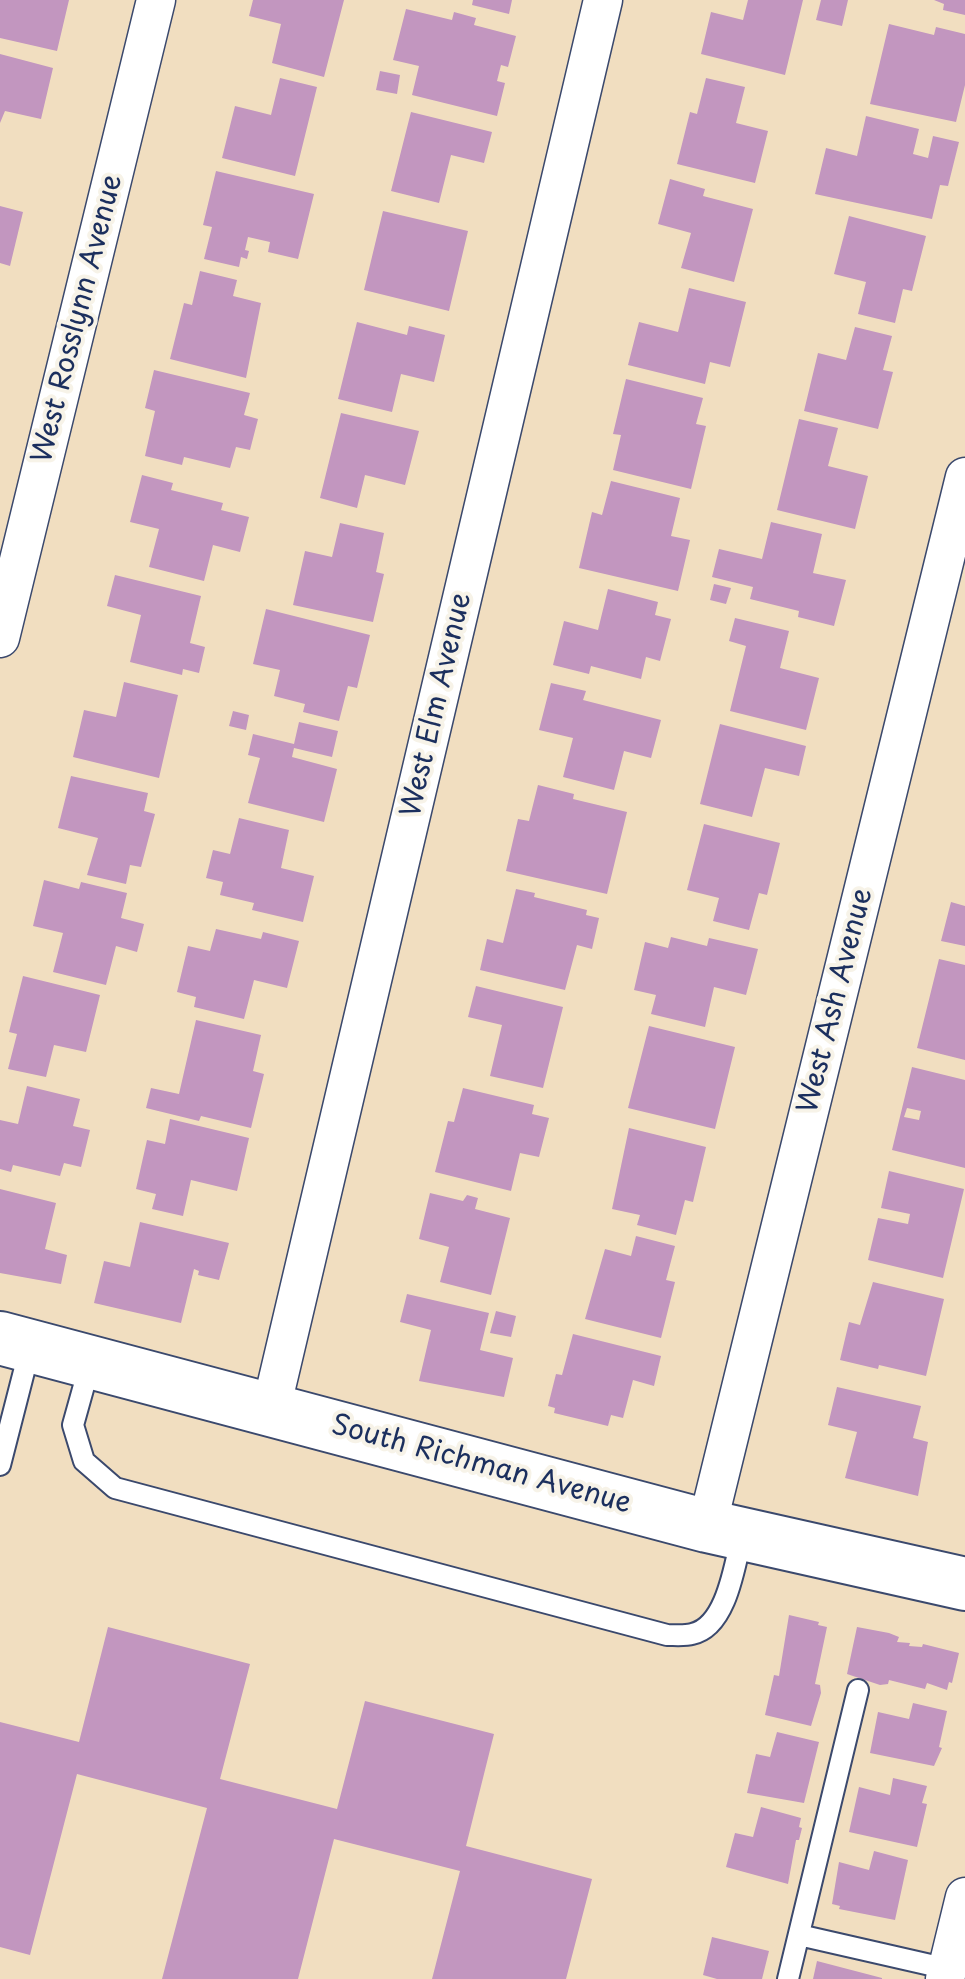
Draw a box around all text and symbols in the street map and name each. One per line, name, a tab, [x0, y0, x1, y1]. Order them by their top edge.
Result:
street label: West Rosslynn Avenue	[26, 171, 130, 467]
street label: West Elm Avenue	[395, 590, 479, 820]
street label: West Ash Avenue	[792, 885, 880, 1117]
street label: South Richman Avenue	[328, 1409, 634, 1521]

